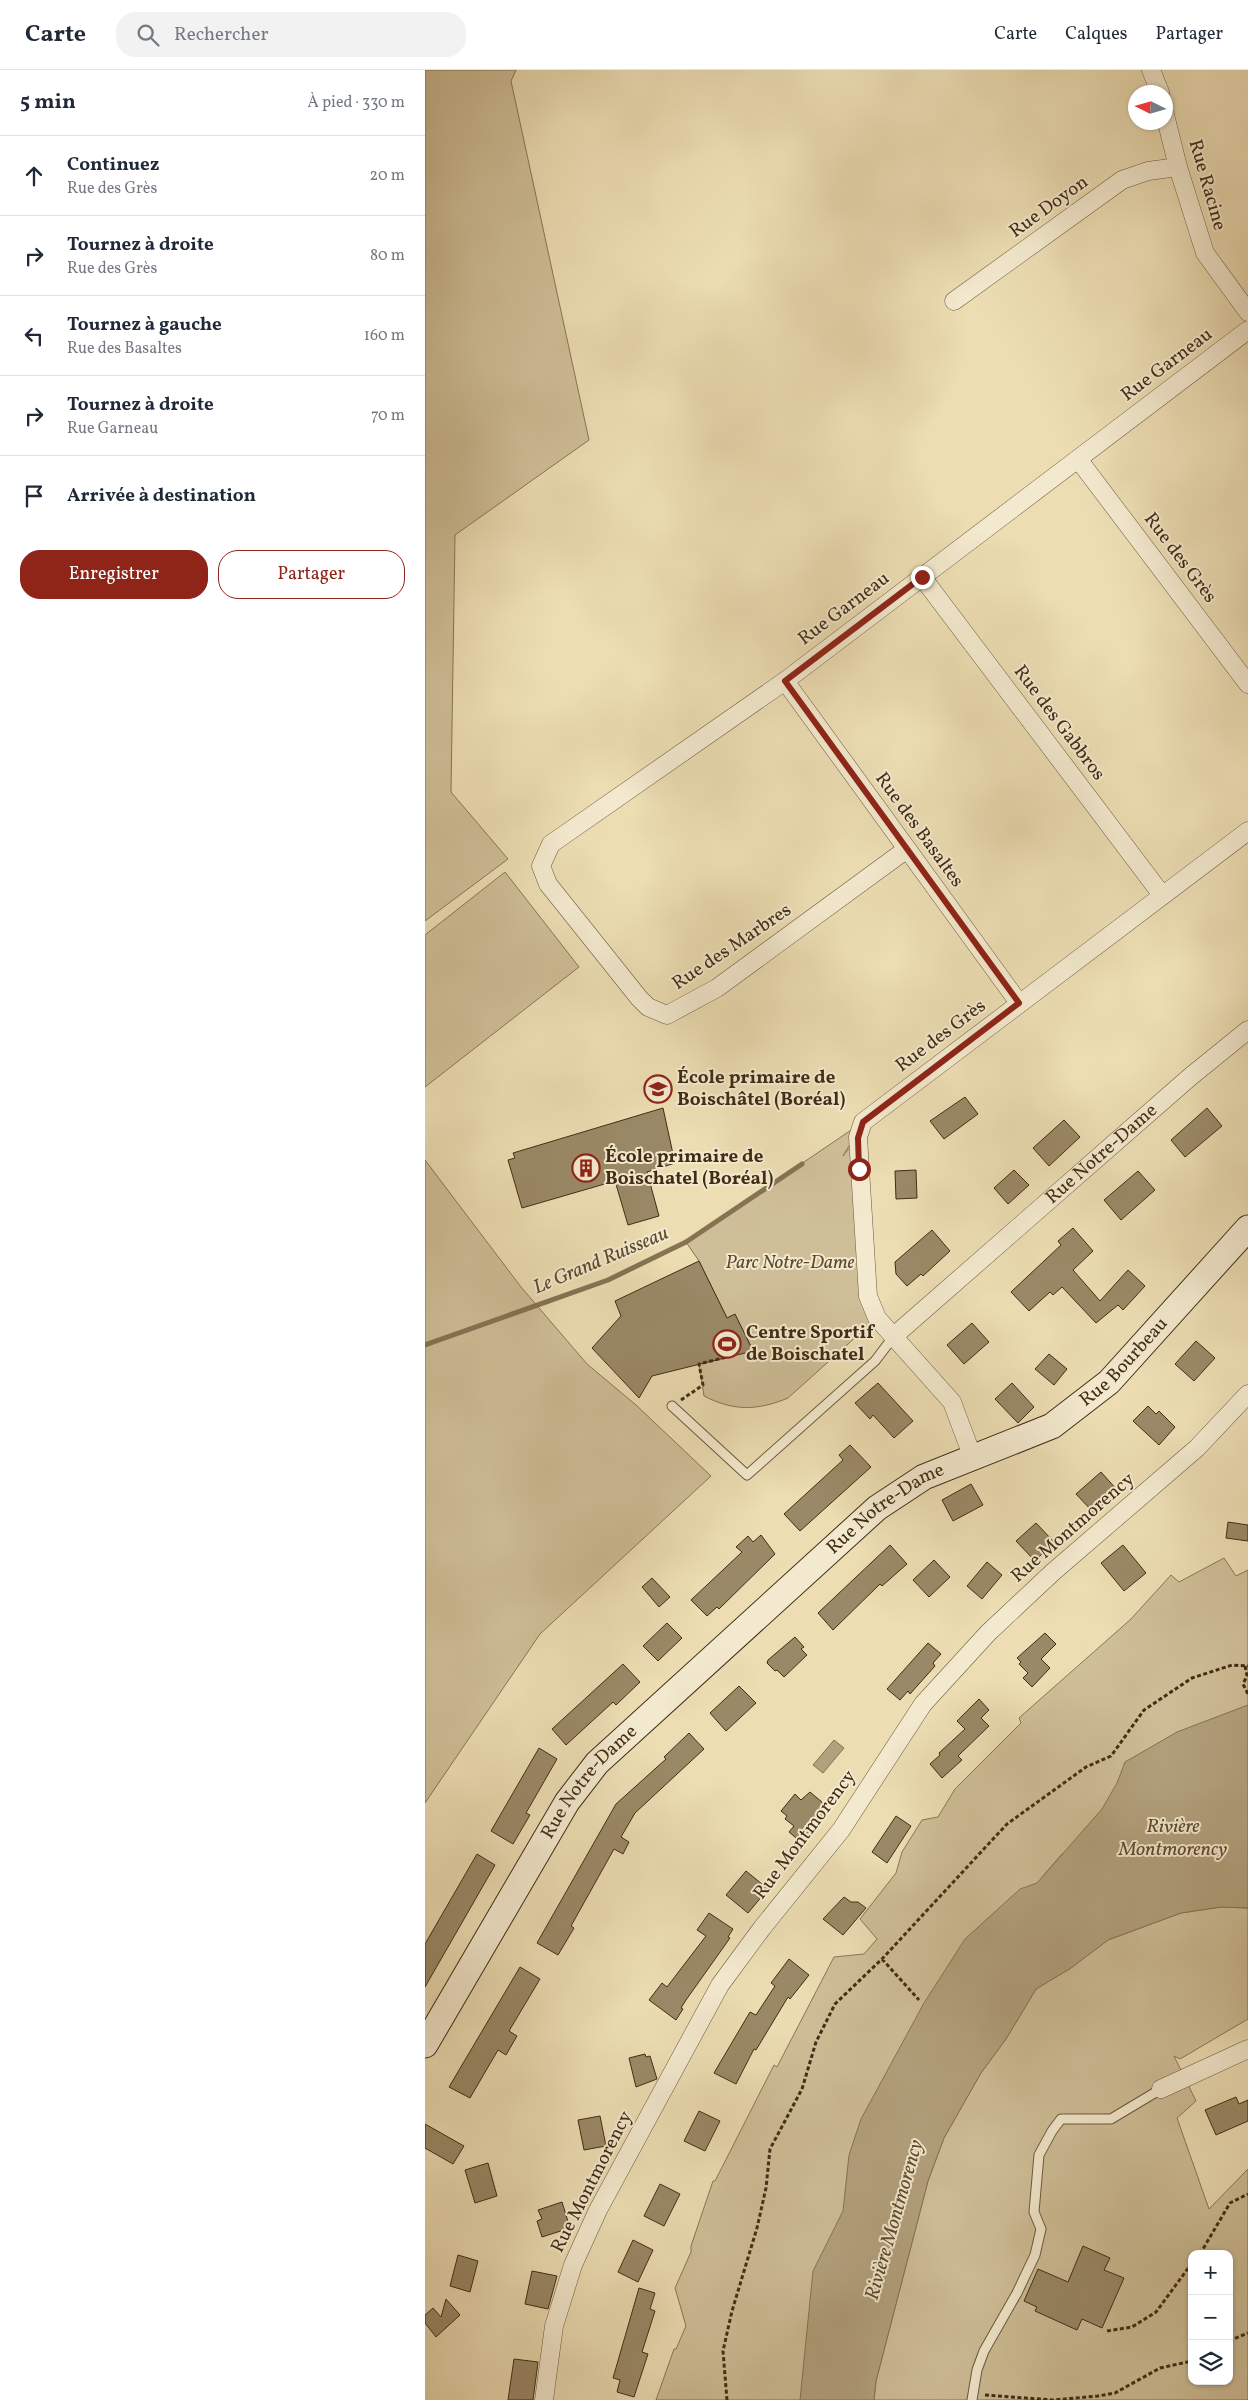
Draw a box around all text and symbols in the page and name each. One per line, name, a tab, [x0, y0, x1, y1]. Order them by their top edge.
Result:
search box	[116, 12, 466, 57]
text: Carte	[25, 18, 86, 52]
icon: search	[134, 21, 162, 49]
text: Rechercher	[174, 22, 268, 48]
text: Carte	[994, 22, 1037, 47]
text: Calques	[1065, 22, 1127, 47]
text: Partager	[1155, 22, 1223, 47]
north arrow	[1128, 85, 1173, 130]
text: 5 min	[20, 88, 76, 117]
text: À pied · 330 m	[307, 92, 405, 114]
street label: Rue Racine	[1182, 136, 1232, 234]
text: Continuez	[67, 152, 159, 178]
icon: ahead	[20, 162, 48, 190]
text: 20 m	[370, 165, 405, 187]
street label: Rue Doyon	[1004, 169, 1094, 245]
text: Rue des Grès	[67, 178, 157, 200]
text: Tournez à droite	[67, 232, 214, 258]
icon: right	[20, 242, 48, 270]
text: 80 m	[370, 245, 405, 267]
text: Rue des Grès	[67, 258, 157, 280]
text: Tournez à gauche	[67, 312, 222, 338]
icon: left	[20, 322, 48, 350]
street label: Rue Garneau	[1116, 322, 1218, 408]
text: 160 m	[364, 325, 405, 347]
text: Rue des Basaltes	[67, 338, 182, 360]
text: Tournez à droite	[67, 392, 214, 418]
icon: right	[20, 402, 48, 430]
text: 70 m	[371, 405, 405, 427]
text: Rue Garneau	[67, 418, 158, 440]
icon: arrive	[20, 482, 48, 510]
text: Arrivée à destination	[67, 483, 256, 509]
street label: Rue des Grès	[1137, 507, 1223, 609]
button: Enregistrer	[20, 550, 208, 599]
button: Partager	[218, 550, 405, 599]
street label: Rue Garneau	[793, 566, 895, 652]
route end	[911, 566, 934, 589]
street label: Rue des Gabbros	[1007, 660, 1111, 786]
street label: Rue des Basaltes	[868, 767, 970, 893]
street label: Rue des Marbres	[667, 897, 797, 997]
street label: Rue des Grès	[890, 993, 992, 1079]
place label: École primaire de Boischâtel (Boréal)	[677, 1065, 846, 1113]
school or university icon: École primaire de Boischâtel (Boréal)	[643, 1074, 673, 1104]
street label: Rue Notre-Dame	[1040, 1098, 1163, 1210]
place label: École primaire de Boischatel (Boréal)	[605, 1144, 774, 1192]
building icon: École primaire de Boischatel (Boréal)	[571, 1153, 601, 1183]
route start	[848, 1158, 871, 1181]
water label: Le Grand Ruisseau	[529, 1220, 673, 1302]
park label: Parc Notre-Dame	[726, 1250, 855, 1276]
street label: Rue Bourbeau	[1074, 1312, 1174, 1413]
place label: Centre Sportif de Boischatel	[746, 1320, 875, 1368]
sports icon: Centre Sportif de Boischatel	[712, 1329, 742, 1359]
street label: Rue Notre-Dame	[821, 1457, 948, 1561]
street label: Rue Montmorency	[1006, 1467, 1140, 1589]
street label: Rue Notre-Dame	[535, 1719, 643, 1844]
street label: Rue Montmorency	[748, 1765, 862, 1905]
water label: Rivière Montmorency	[1118, 1813, 1227, 1864]
street label: Rue Montmorency	[545, 2107, 639, 2257]
water label: Rivière Montmorency	[859, 2137, 931, 2303]
map controls	[1188, 2250, 1233, 2385]
button: +	[1188, 2250, 1233, 2295]
button: −	[1188, 2295, 1233, 2340]
button: layers	[1188, 2340, 1233, 2385]

